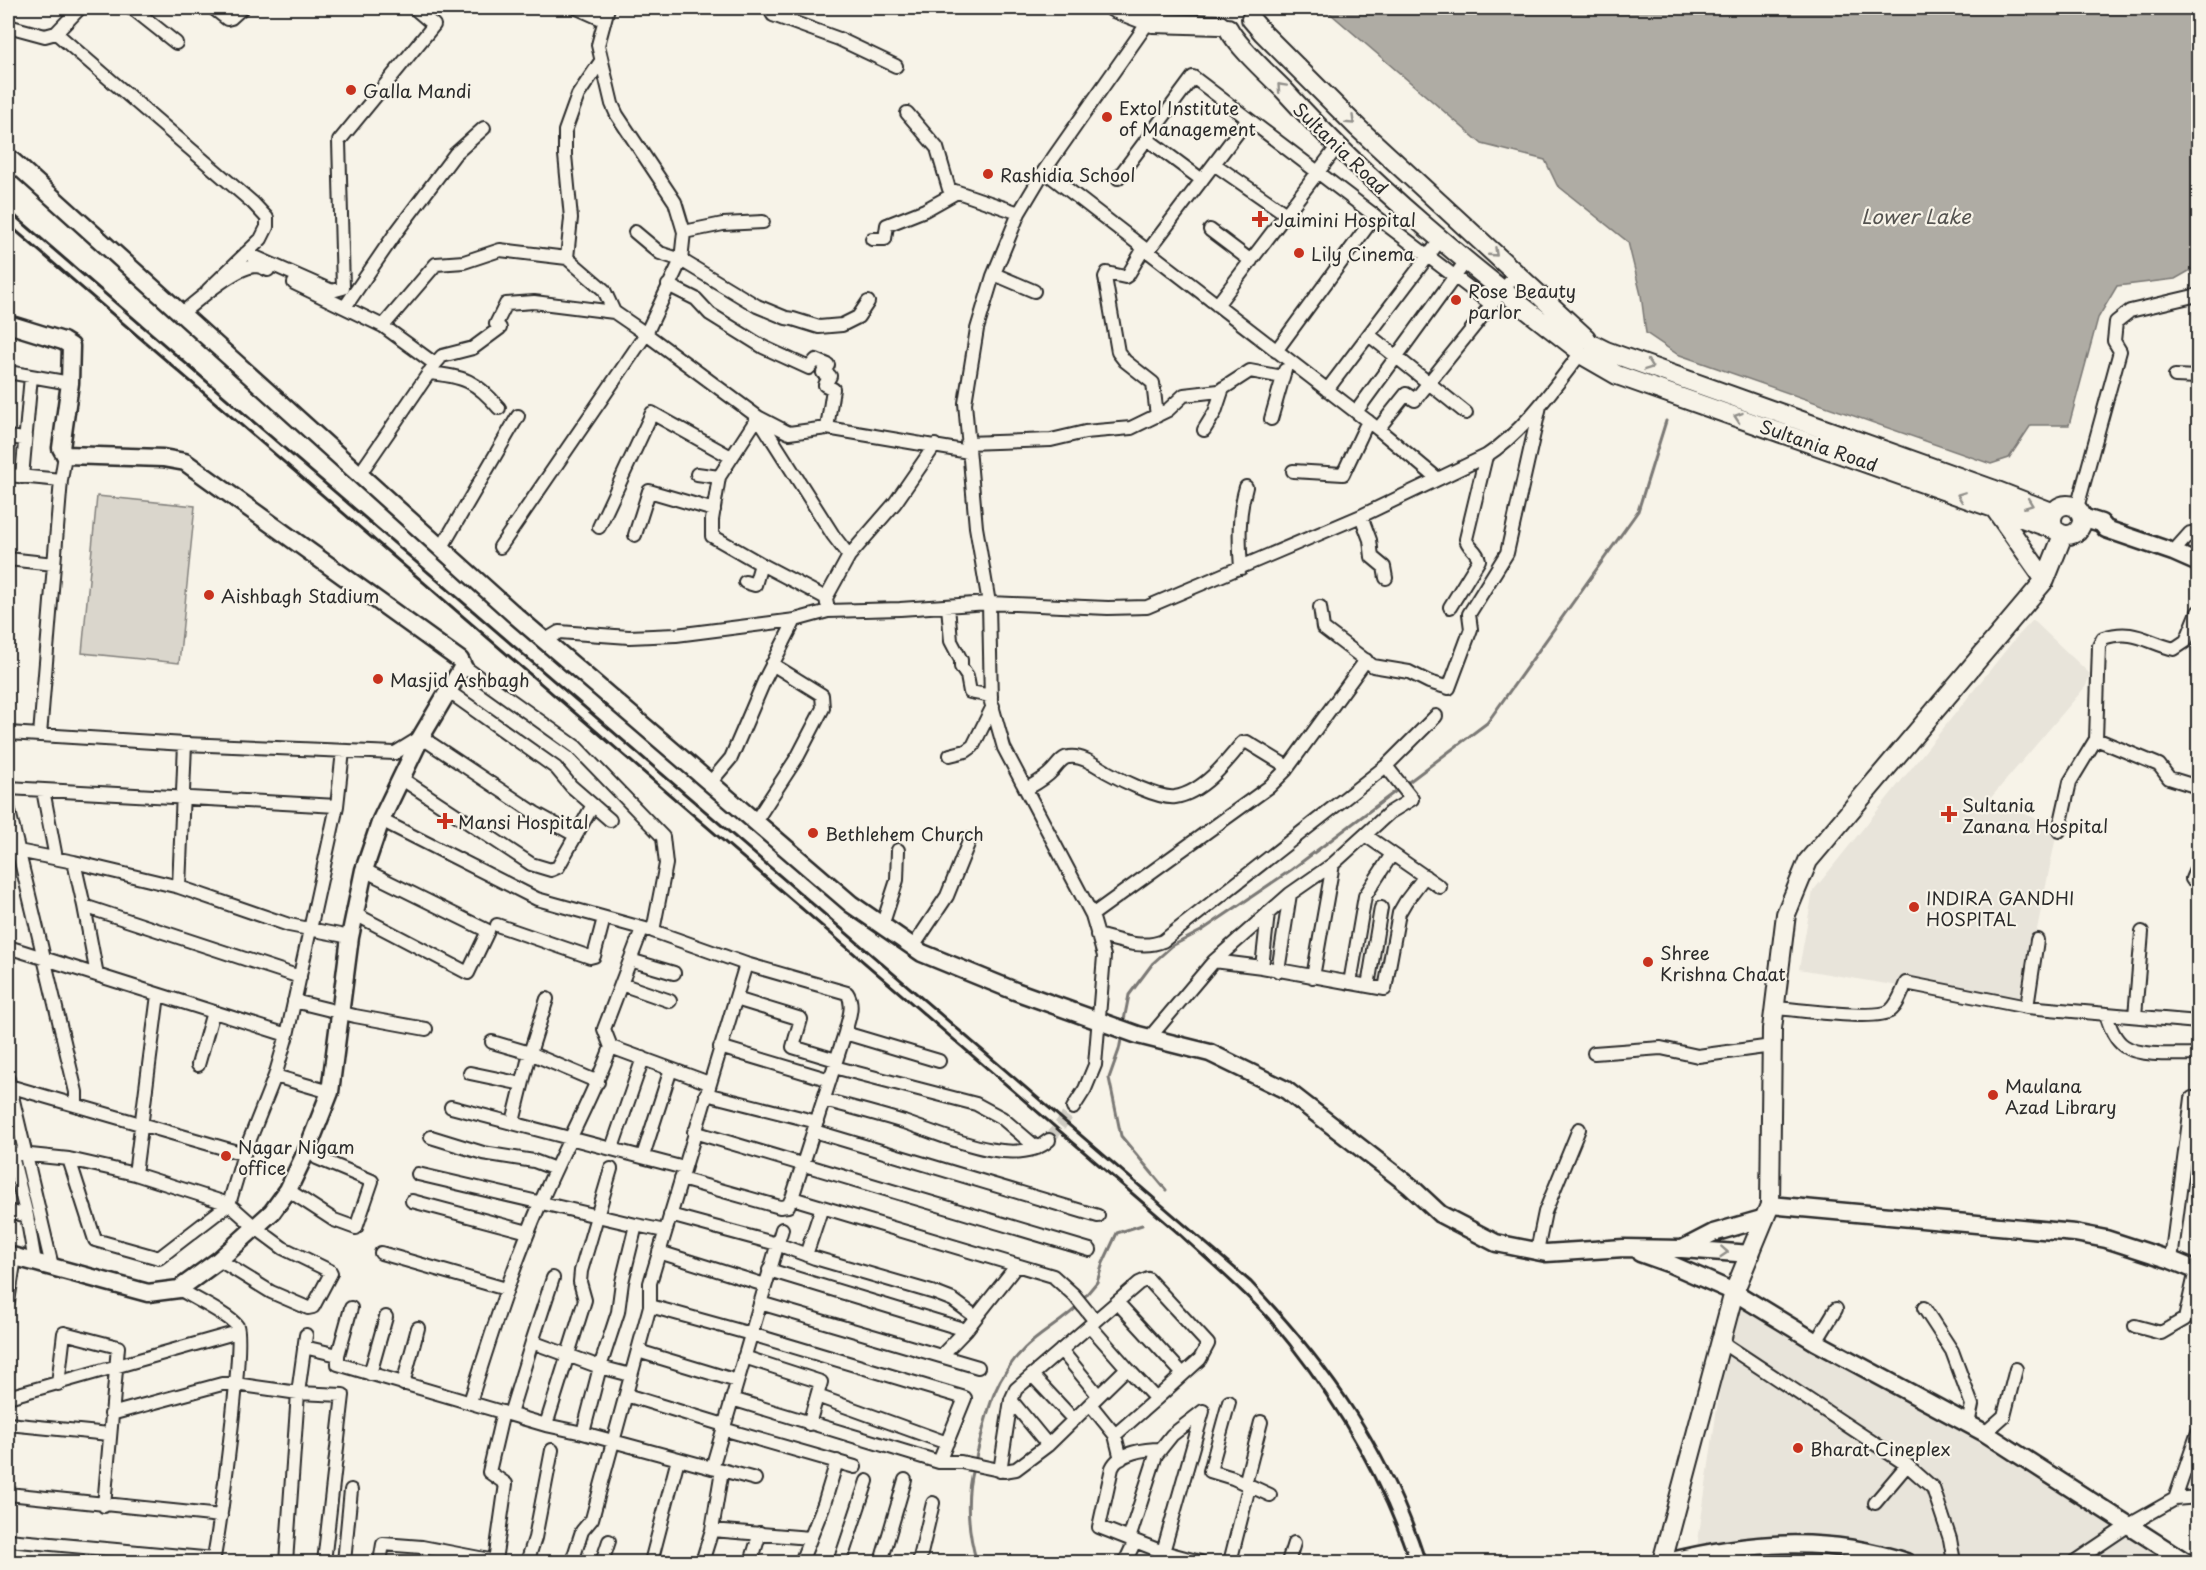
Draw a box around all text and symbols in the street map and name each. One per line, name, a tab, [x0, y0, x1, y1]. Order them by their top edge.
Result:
place label: Galla Mandi	[363, 77, 472, 104]
marker: Galla Mandi	[344, 83, 358, 97]
one-way arrow	[1277, 84, 1288, 95]
place label: Extol Institute of Management	[1119, 94, 1256, 142]
street label: Sultania Road	[1287, 96, 1395, 200]
marker: Extol Institute of Management	[1100, 110, 1114, 124]
one-way arrow	[1344, 114, 1354, 125]
place label: Rashidia School	[1000, 161, 1135, 188]
marker: Rashidia School	[981, 167, 995, 181]
water label: Lower Lake	[1861, 201, 1972, 231]
place label: Jaimini Hospital	[1274, 206, 1416, 233]
marker: Jaimini Hospital	[1251, 210, 1269, 228]
place label: Lily Cinema	[1311, 240, 1416, 267]
marker: Lily Cinema	[1292, 246, 1306, 260]
one-way arrow	[1487, 246, 1498, 257]
place label: Rose Beauty parlor	[1468, 277, 1576, 325]
marker: Rose Beauty parlor	[1449, 293, 1463, 307]
one-way arrow	[1643, 359, 1653, 372]
one-way arrow	[1733, 411, 1744, 424]
street label: Sultania Road	[1756, 412, 1882, 478]
one-way arrow	[1956, 491, 1967, 504]
one-way arrow	[2023, 497, 2034, 509]
place label: Aishbagh Stadium	[221, 582, 379, 609]
marker: Aishbagh Stadium	[202, 588, 216, 602]
place label: Masjid Ashbagh	[390, 666, 530, 693]
marker: Masjid Ashbagh	[371, 672, 385, 686]
place label: Sultania Zanana Hospital	[1962, 791, 2108, 839]
marker: Sultania Zanana Hospital	[1940, 805, 1958, 823]
place label: Mansi Hospital	[458, 808, 589, 835]
marker: Mansi Hospital	[436, 812, 454, 830]
place label: Bethlehem Church	[825, 820, 984, 847]
marker: Bethlehem Church	[806, 826, 820, 840]
place label: INDIRA GANDHI HOSPITAL	[1926, 884, 2074, 932]
marker: INDIRA GANDHI HOSPITAL	[1907, 900, 1921, 914]
place label: Shree Krishna Chaat	[1660, 939, 1786, 987]
marker: Shree Krishna Chaat	[1641, 955, 1655, 969]
place label: Maulana Azad Library	[2005, 1072, 2117, 1120]
marker: Maulana Azad Library	[1986, 1088, 2000, 1102]
place label: Nagar Nigam office	[238, 1133, 355, 1181]
marker: Nagar Nigam office	[219, 1149, 233, 1163]
one-way arrow	[1720, 1245, 1729, 1258]
place label: Bharat Cineplex	[1810, 1435, 1950, 1462]
marker: Bharat Cineplex	[1791, 1441, 1805, 1455]

